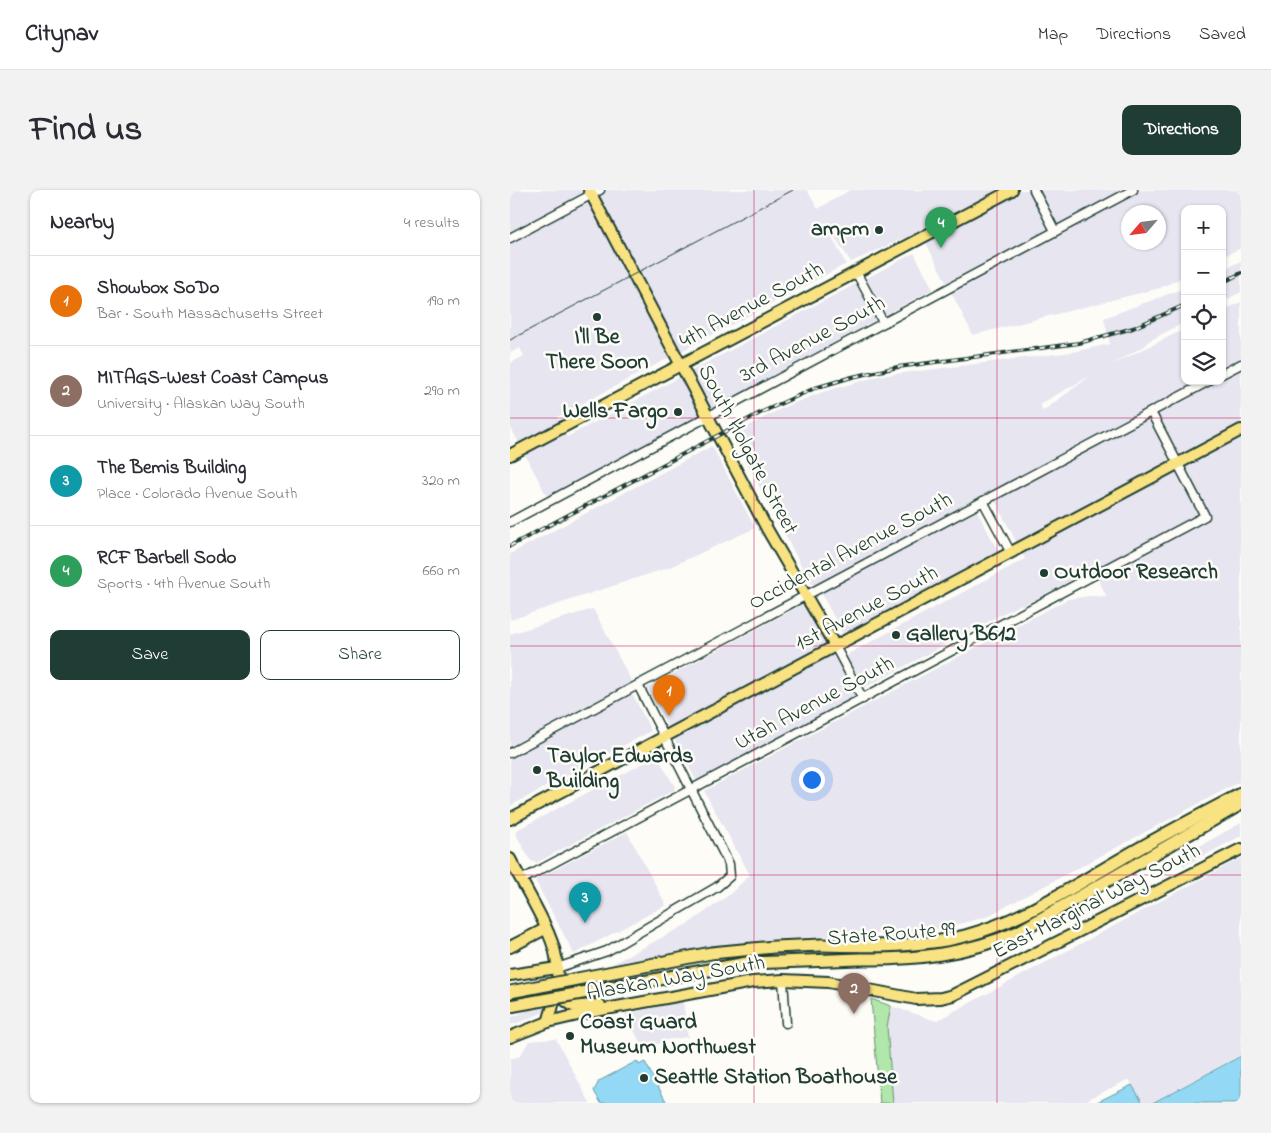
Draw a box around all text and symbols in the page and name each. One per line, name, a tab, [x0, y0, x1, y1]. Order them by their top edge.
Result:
text: Citynav	[25, 17, 98, 52]
text: Map	[1038, 22, 1068, 48]
text: Directions	[1096, 22, 1171, 48]
text: Saved	[1199, 22, 1246, 48]
text: Find us	[30, 105, 142, 156]
button: Directions	[1122, 105, 1241, 155]
north arrow	[1121, 205, 1166, 250]
map controls	[1181, 205, 1226, 385]
button: +	[1181, 205, 1226, 250]
pin: 4	[925, 207, 957, 248]
text: Nearby	[50, 208, 114, 238]
text: 4 results	[404, 211, 460, 235]
place label: ampm	[811, 214, 869, 246]
marker: ampm	[873, 224, 885, 236]
button: −	[1181, 250, 1226, 295]
street label: 4th Avenue South	[674, 254, 830, 358]
text: Showbox SoDo	[97, 275, 219, 302]
street label: 3rd Avenue South	[734, 288, 892, 392]
text: 1	[63, 289, 69, 313]
text: 190 m	[427, 289, 460, 313]
button: locate	[1181, 295, 1226, 340]
text: Bar · South Massachusetts Street	[97, 302, 323, 326]
marker: I'll Be There Soon	[591, 311, 603, 323]
place label: I'll Be There Soon	[546, 322, 649, 379]
button: layers	[1181, 340, 1226, 385]
street label: South Holgate Street	[688, 359, 806, 542]
text: MITAGS-West Coast Campus	[97, 365, 329, 392]
text: 2	[62, 379, 70, 403]
text: 290 m	[424, 379, 460, 403]
text: University · Alaskan Way South	[97, 392, 305, 416]
place label: Wells Fargo	[563, 396, 668, 429]
marker: Wells Fargo	[672, 406, 684, 418]
text: The Bemis Building	[97, 455, 246, 482]
text: 3	[63, 469, 69, 493]
text: 320 m	[422, 469, 460, 493]
text: Place · Colorado Avenue South	[97, 482, 297, 506]
street label: Occidental Avenue South	[743, 485, 959, 619]
text: RCF Barbell Sodo	[97, 545, 236, 572]
place label: Outdoor Research	[1054, 557, 1218, 589]
street label: 1st Avenue South	[790, 558, 944, 660]
text: 4	[63, 559, 69, 583]
text: 660 m	[423, 559, 460, 583]
marker: Outdoor Research	[1038, 567, 1050, 579]
text: Sports · 4th Avenue South	[97, 572, 270, 596]
place label: Gallery B612	[906, 619, 1016, 652]
marker: Gallery B612	[890, 629, 902, 641]
button: Save	[50, 630, 250, 680]
button: Share	[260, 630, 460, 680]
street label: Utah Avenue South	[730, 648, 900, 760]
pin: 1	[653, 675, 685, 716]
place label: Taylor Edwards Building	[546, 741, 694, 799]
marker: Taylor Edwards Building	[531, 764, 543, 776]
your location	[799, 767, 825, 793]
street label: East Marginal Way South	[987, 836, 1207, 969]
pin: 3	[569, 882, 601, 923]
street label: State Route 99	[826, 915, 956, 955]
street label: Alaskan Way South	[584, 948, 768, 1011]
pin: 2	[838, 973, 870, 1014]
place label: Coast Guard Museum Northwest	[580, 1007, 756, 1064]
marker: Coast Guard Museum Northwest	[564, 1030, 576, 1042]
place label: Seattle Station Boathouse	[654, 1062, 898, 1094]
marker: Seattle Station Boathouse	[638, 1072, 650, 1084]

